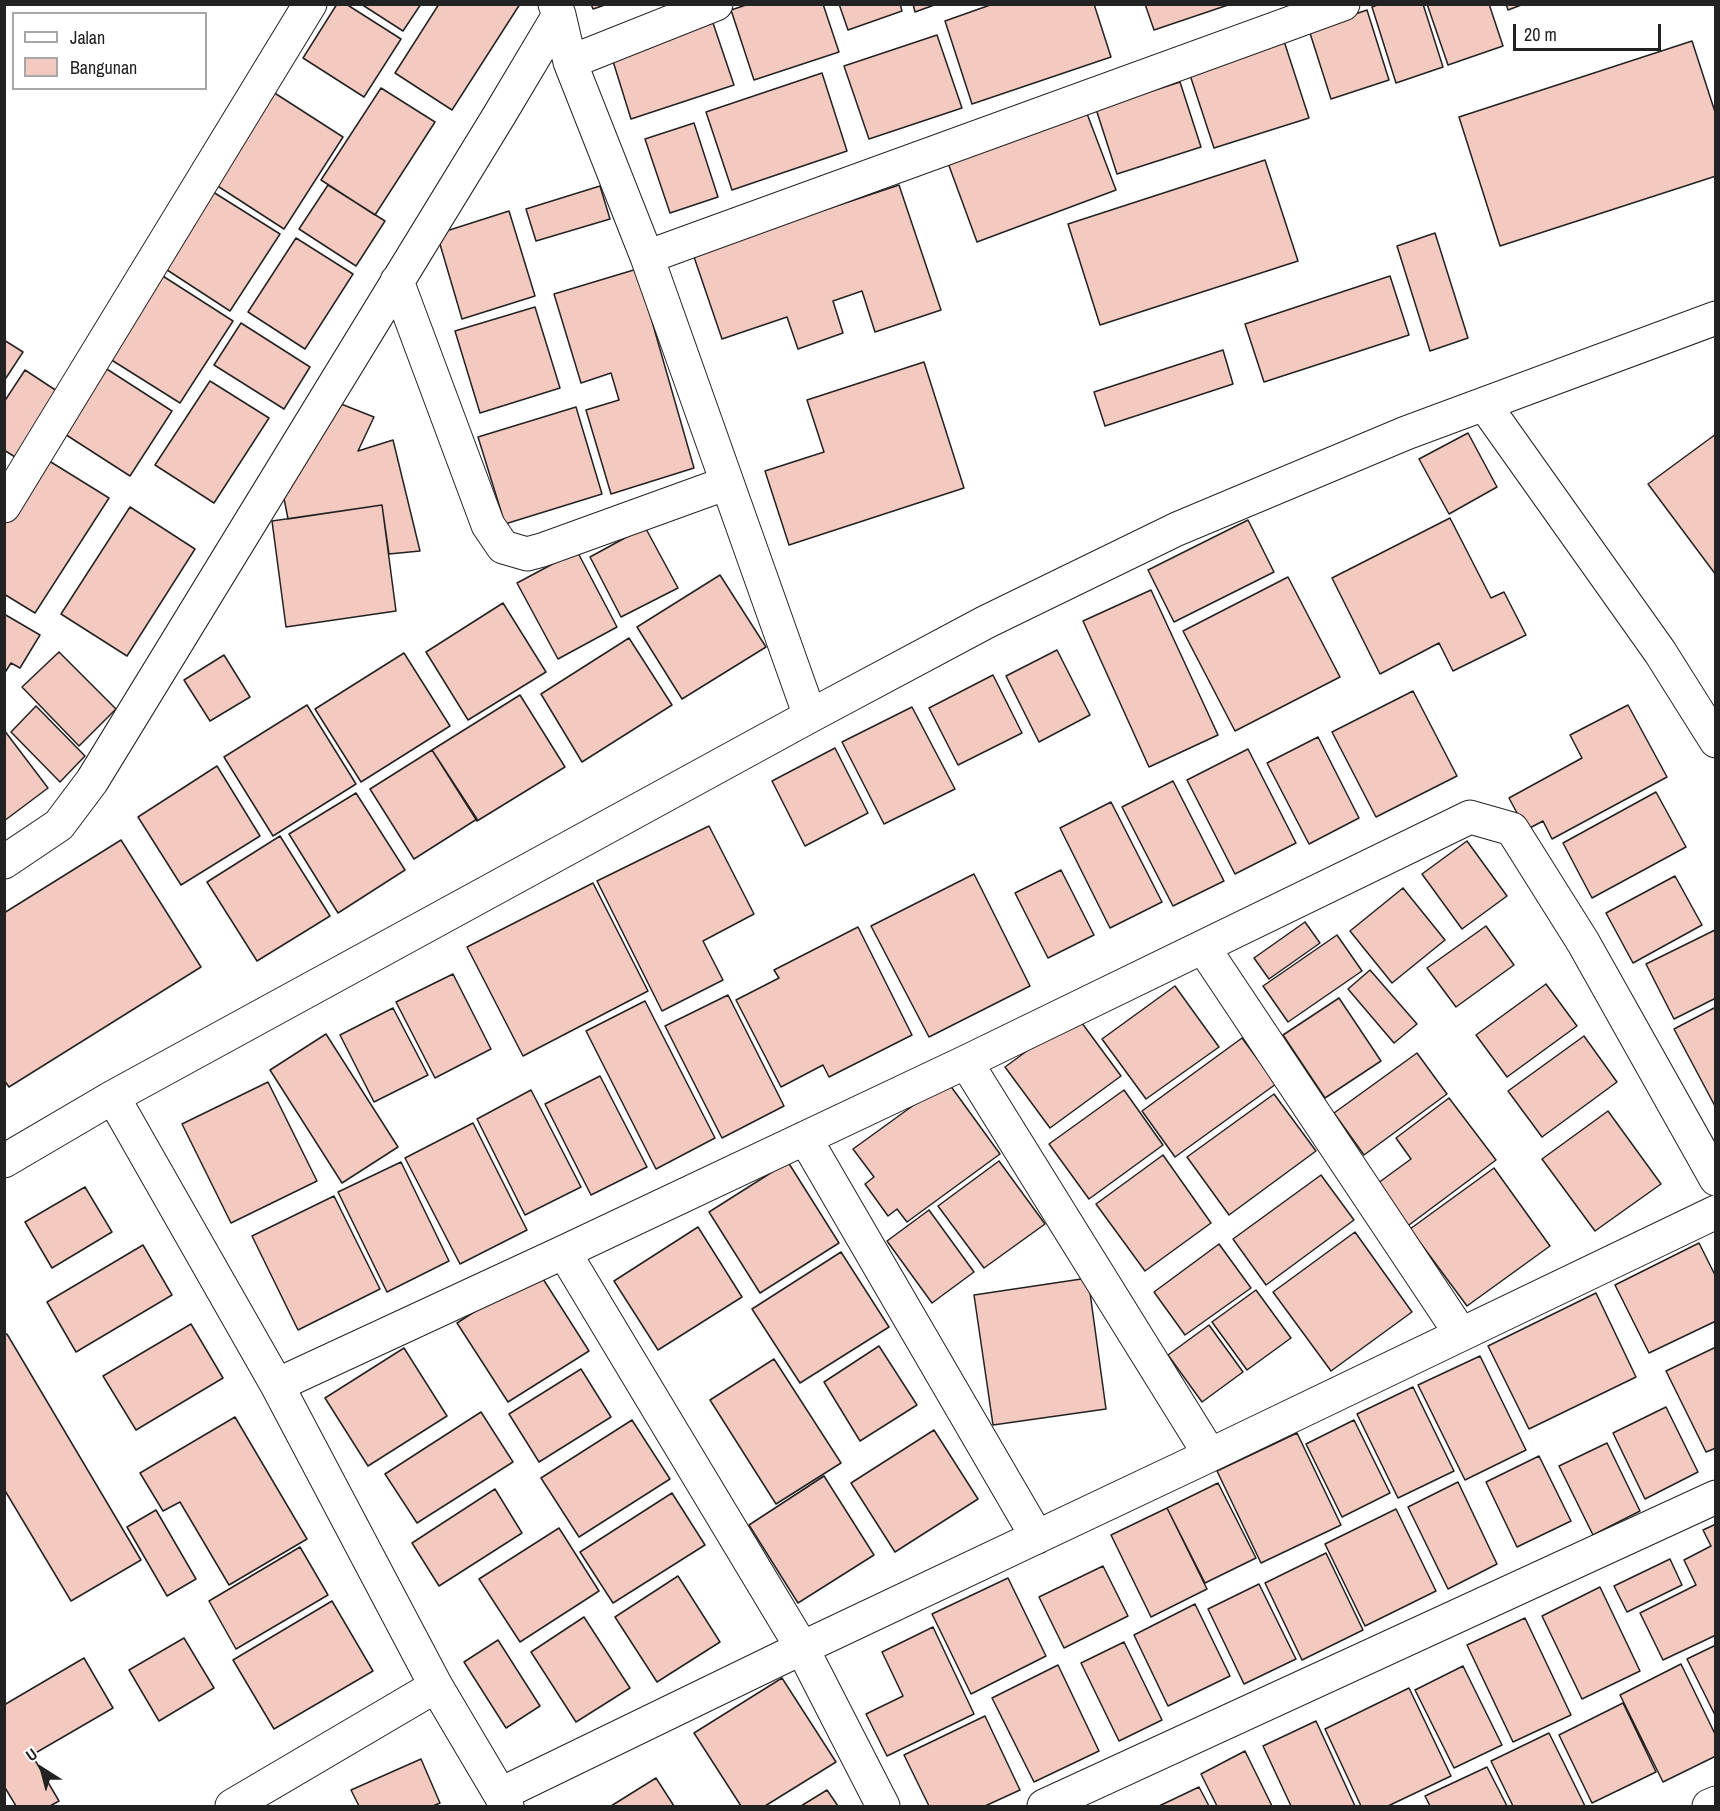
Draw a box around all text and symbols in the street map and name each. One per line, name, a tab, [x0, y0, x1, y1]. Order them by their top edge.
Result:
legend	[12, 12, 207, 90]
scale bar	[1516, 12, 1664, 50]
text: 20 m	[1524, 22, 1557, 47]
text: Jalan	[70, 25, 105, 50]
text: Bangunan	[70, 55, 137, 80]
north arrow	[12, 1739, 72, 1799]
text: U	[21, 1743, 42, 1766]

